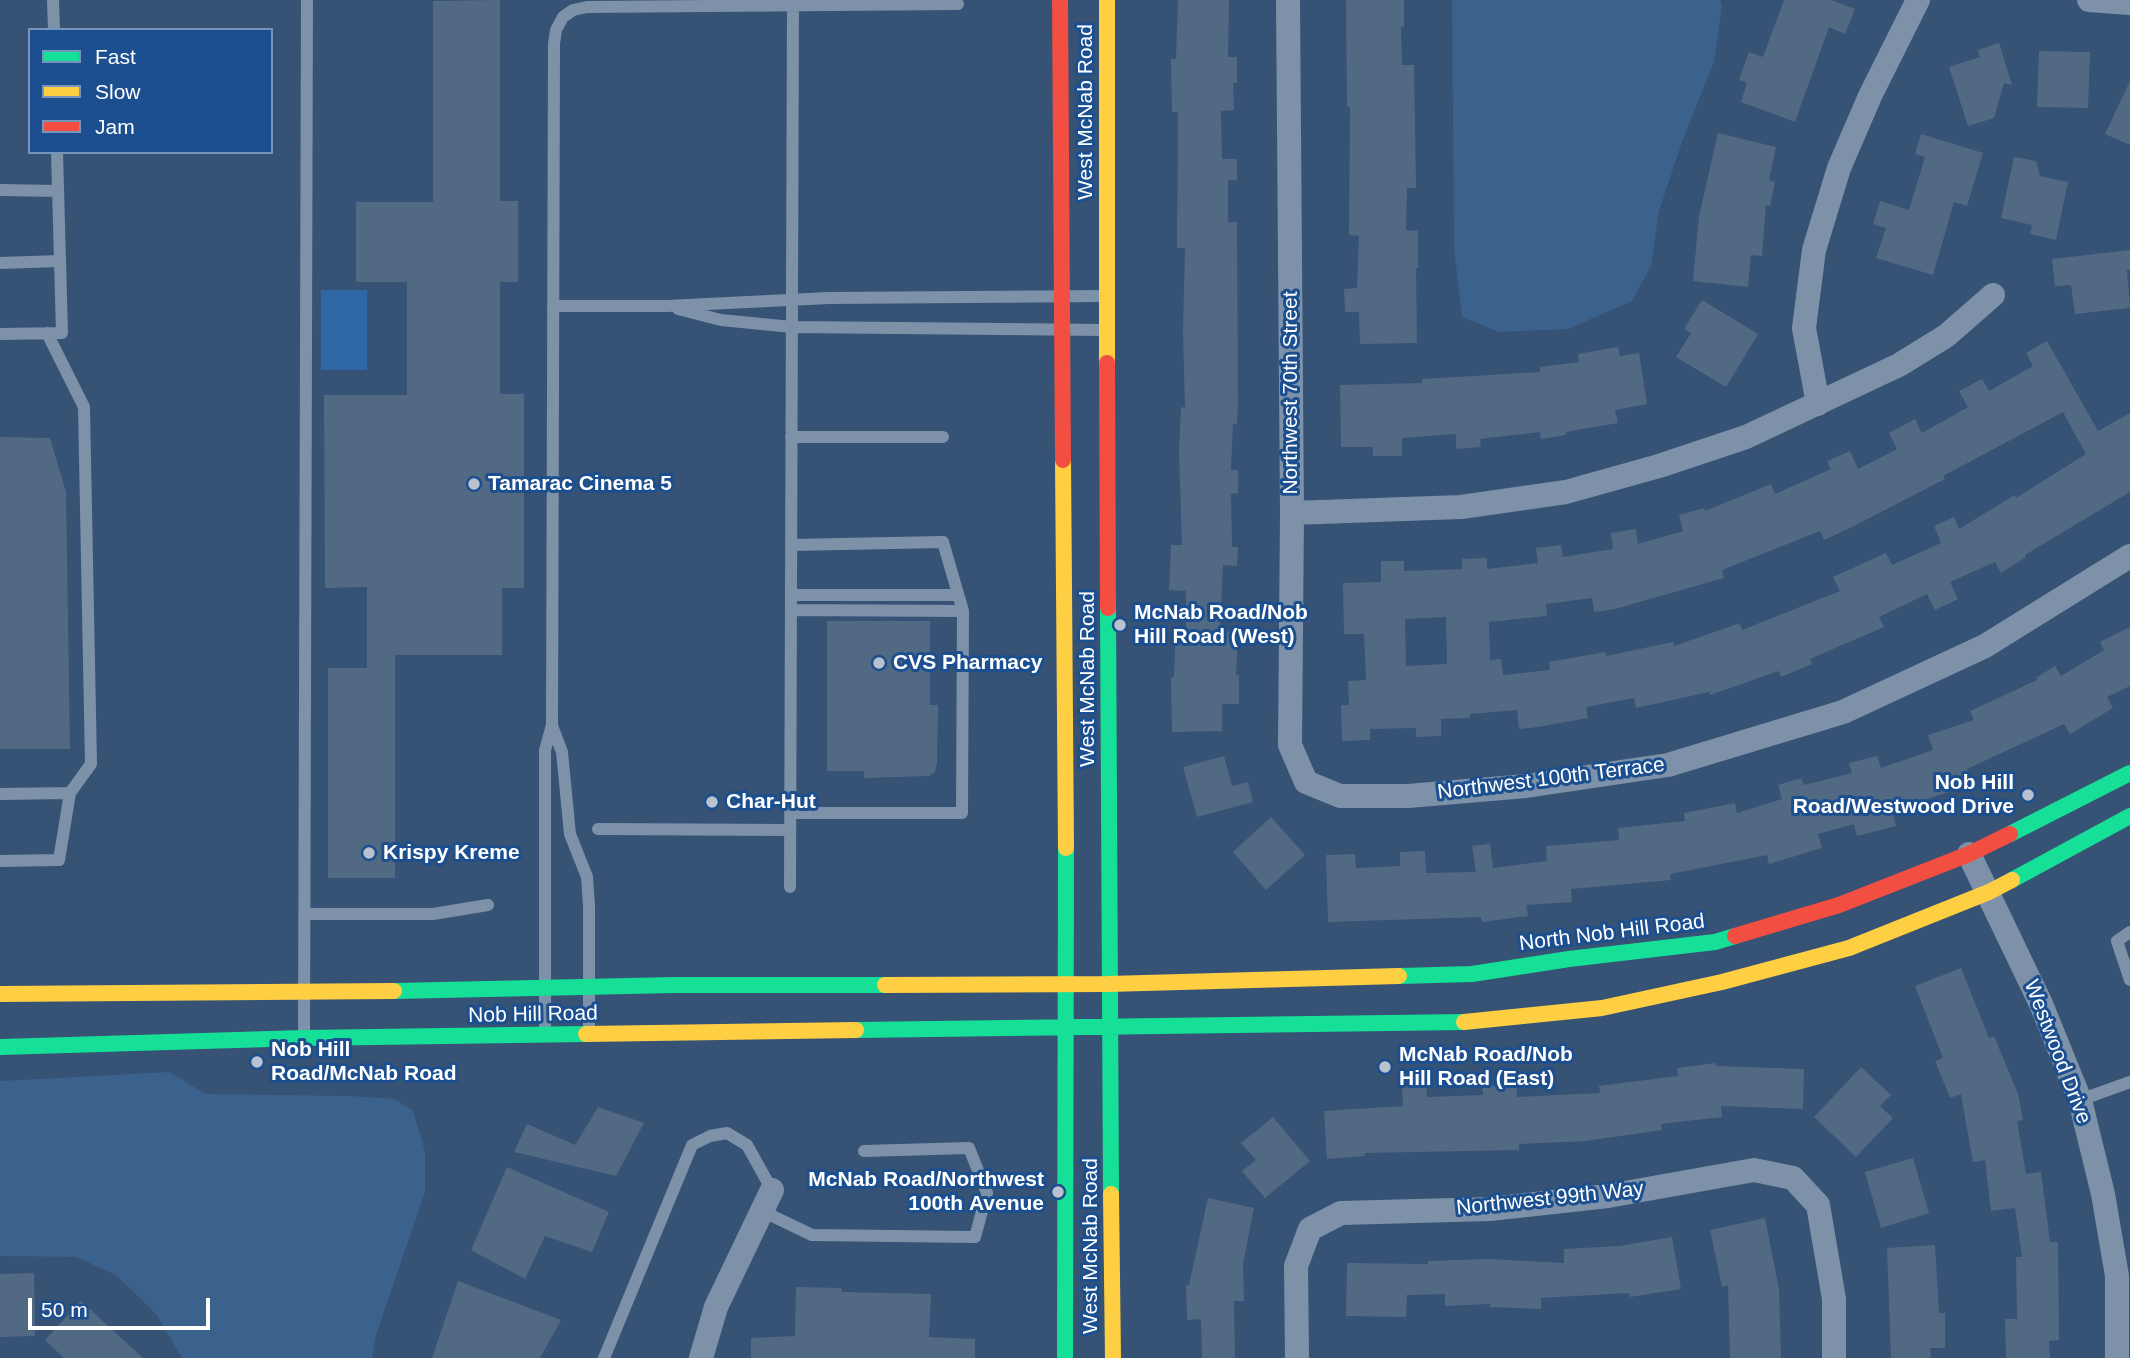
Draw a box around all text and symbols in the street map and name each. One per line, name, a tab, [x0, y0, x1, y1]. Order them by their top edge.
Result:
street label: West McNab Road	[1073, 24, 1099, 200]
legend	[28, 28, 273, 154]
text: Fast	[95, 45, 136, 68]
text: Slow	[95, 80, 141, 103]
text: Jam	[95, 115, 135, 138]
street label: Northwest 70th Street	[1278, 291, 1304, 495]
place label: Tamarac Cinema 5	[488, 471, 672, 497]
marker: Tamarac Cinema 5	[466, 476, 482, 492]
street label: West McNab Road	[1075, 591, 1101, 767]
place label: McNab Road/Nob Hill Road (West)	[1134, 600, 1308, 650]
marker: McNab Road/Nob Hill Road (West)	[1112, 617, 1128, 633]
place label: CVS Pharmacy	[893, 650, 1042, 676]
marker: CVS Pharmacy	[871, 655, 887, 671]
street label: Northwest 100th Terrace	[1436, 753, 1666, 805]
place label: Nob Hill Road/Westwood Drive	[1793, 770, 2014, 820]
marker: Nob Hill Road/Westwood Drive	[2020, 787, 2036, 803]
place label: Char-Hut	[726, 789, 816, 815]
marker: Char-Hut	[704, 794, 720, 810]
place label: Krispy Kreme	[383, 840, 520, 866]
marker: Krispy Kreme	[361, 845, 377, 861]
street label: North Nob Hill Road	[1518, 909, 1706, 957]
street label: Westwood Drive	[2018, 976, 2096, 1128]
street label: Nob Hill Road	[468, 1001, 598, 1029]
place label: Nob Hill Road/McNab Road	[271, 1037, 457, 1087]
place label: McNab Road/Nob Hill Road (East)	[1399, 1042, 1573, 1092]
marker: Nob Hill Road/McNab Road	[249, 1054, 265, 1070]
marker: McNab Road/Nob Hill Road (East)	[1377, 1059, 1393, 1075]
street label: West McNab Road	[1078, 1158, 1104, 1334]
place label: McNab Road/Northwest 100th Avenue	[808, 1167, 1044, 1217]
street label: Northwest 99th Way	[1455, 1177, 1645, 1221]
marker: McNab Road/Northwest 100th Avenue	[1050, 1184, 1066, 1200]
scale bar	[32, 1284, 214, 1328]
text: 50 m	[41, 1298, 88, 1321]

